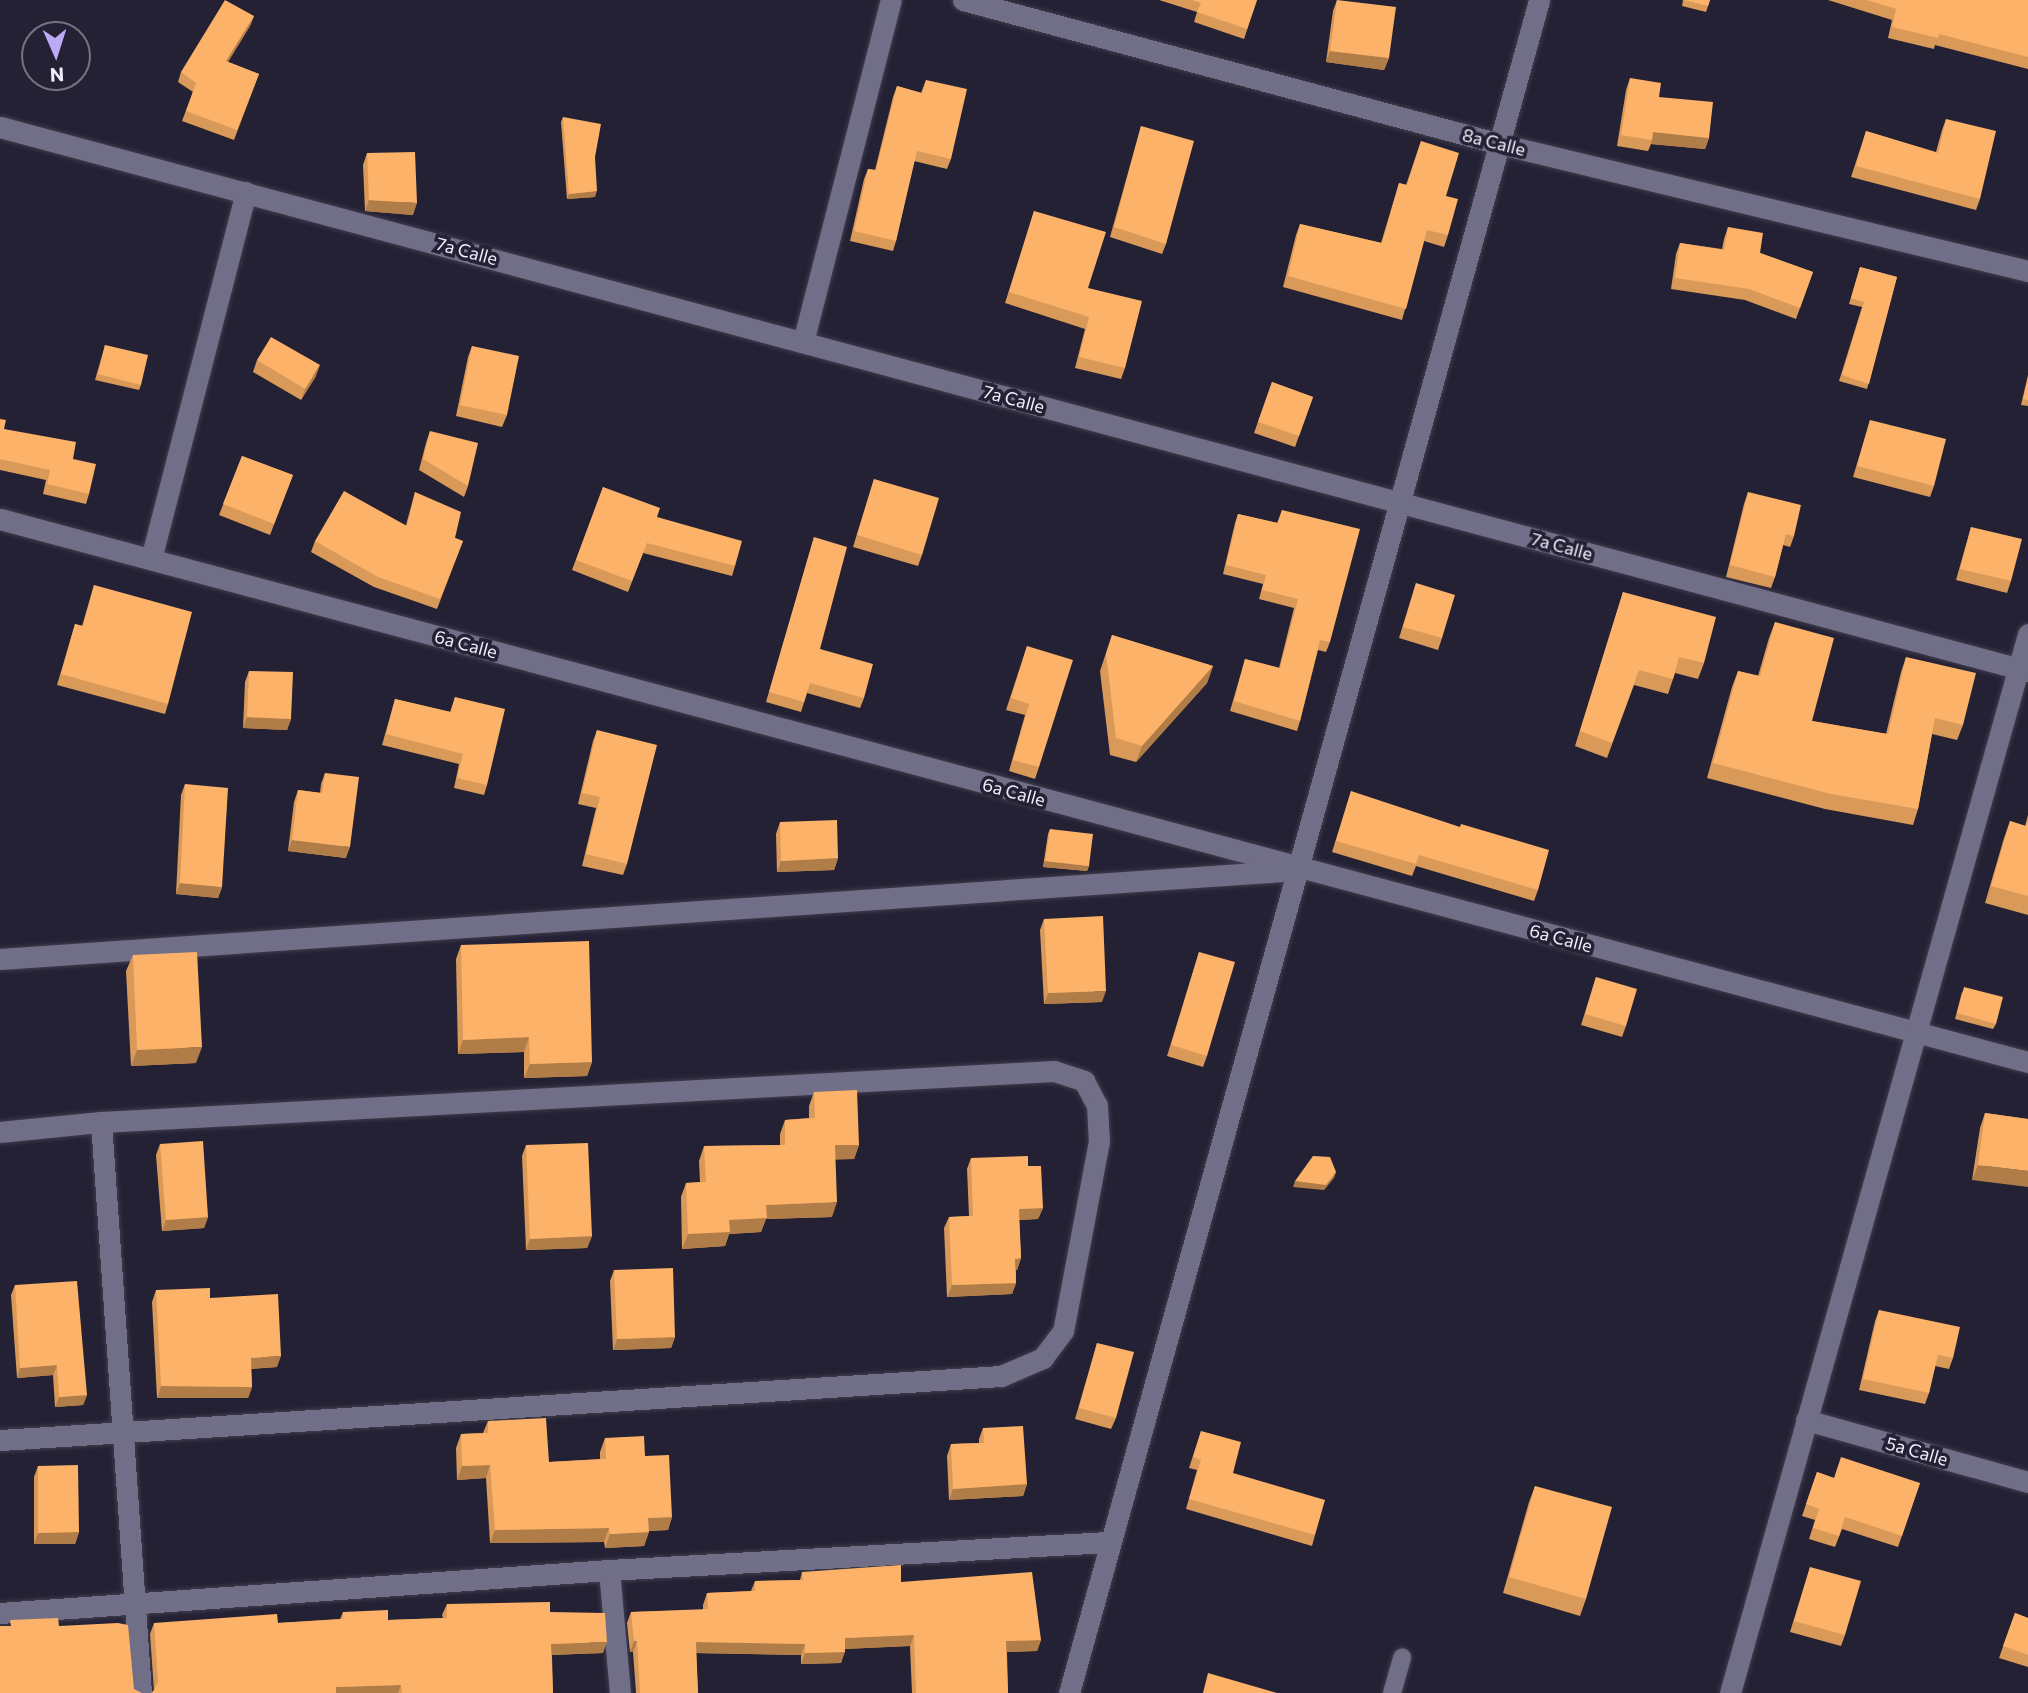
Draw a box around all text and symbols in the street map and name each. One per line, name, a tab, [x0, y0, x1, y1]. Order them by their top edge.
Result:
north arrow	[21, 21, 91, 91]
text: N	[49, 64, 65, 87]
street label: 8a Calle	[1460, 124, 1528, 160]
street label: 7a Calle	[434, 232, 500, 270]
street label: 7a Calle	[981, 380, 1047, 418]
street label: 7a Calle	[1529, 527, 1595, 565]
street label: 6a Calle	[432, 625, 500, 663]
street label: 6a Calle	[980, 773, 1048, 811]
street label: 6a Calle	[1527, 919, 1595, 957]
street label: 5a Calle	[1883, 1432, 1951, 1470]

